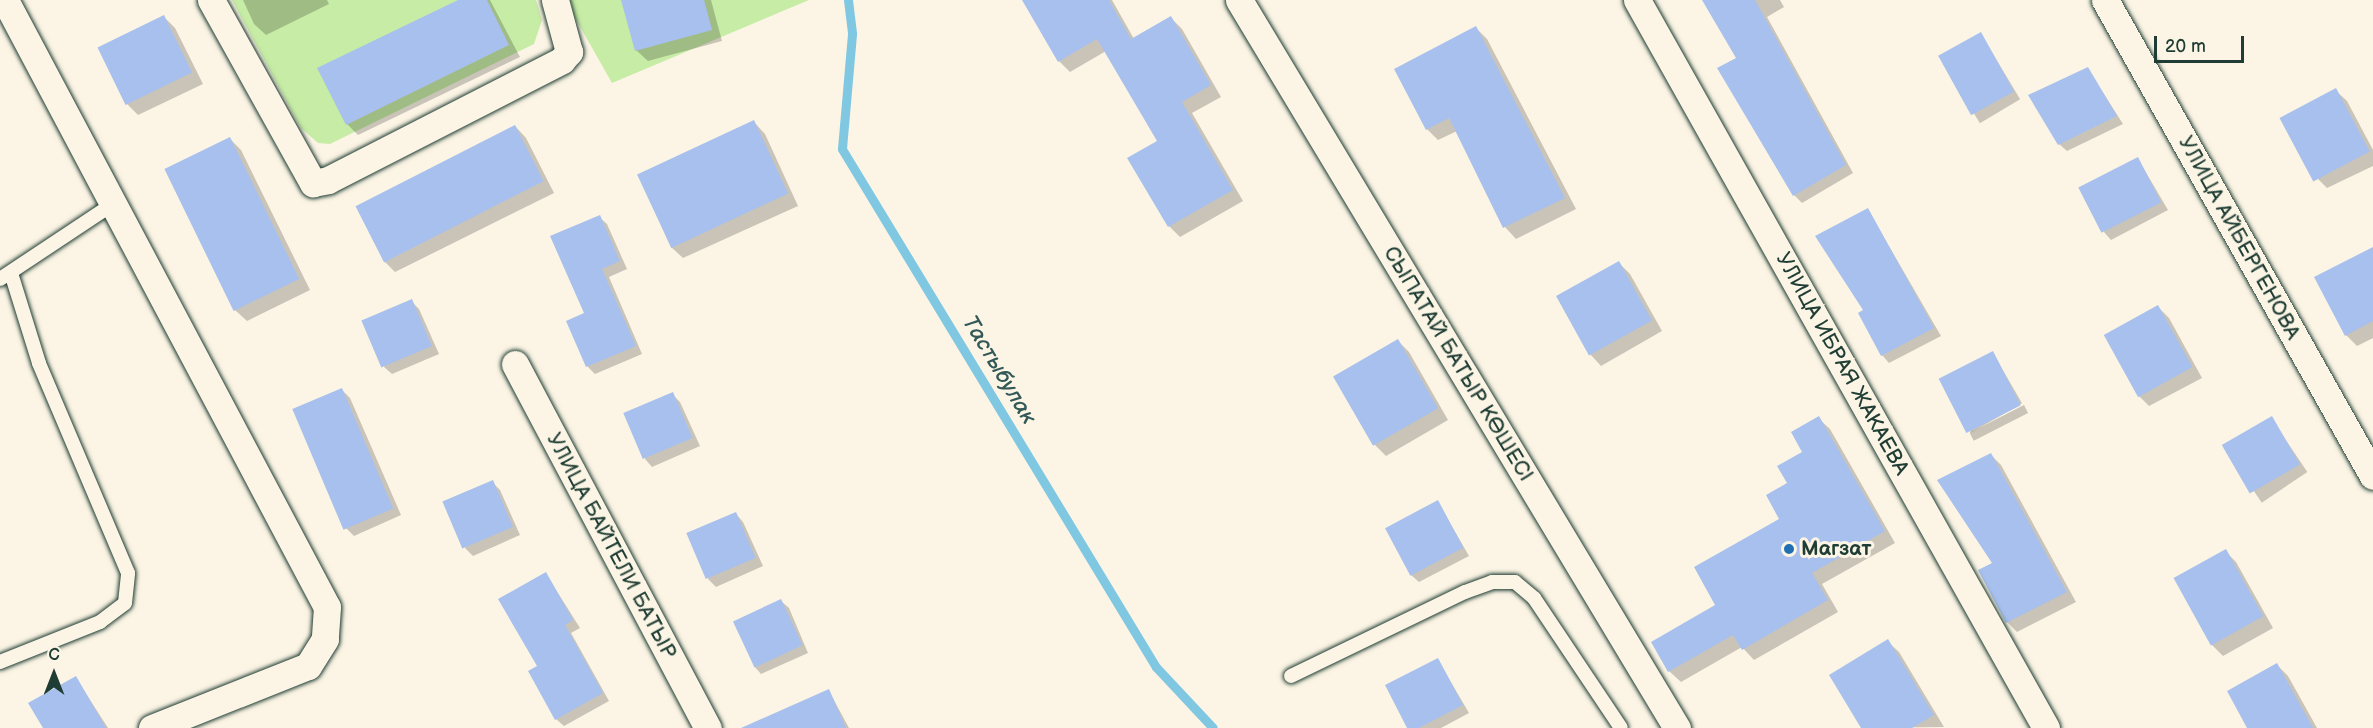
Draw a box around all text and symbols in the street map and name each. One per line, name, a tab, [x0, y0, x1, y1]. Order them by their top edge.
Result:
scale bar	[2157, 24, 2247, 62]
text: 20 m	[2165, 36, 2206, 57]
street label: УЛИЦА АЙБЕРГЕНОВА	[2173, 132, 2305, 344]
street label: СЫПАТАЙ БАТЫР КӨШЕСІ	[1378, 242, 1538, 486]
street label: УЛИЦА ИБРАЯ ЖАКАЕВА	[1770, 248, 1914, 480]
water label: Тастыбулак	[956, 311, 1042, 429]
street label: УЛИЦА БАЙТЕЛИ БАТЫР	[541, 429, 681, 663]
place label: Магзат	[1801, 536, 1871, 562]
marker: Магзат	[1782, 542, 1796, 556]
north arrow	[24, 644, 84, 704]
text: С	[48, 646, 60, 665]

